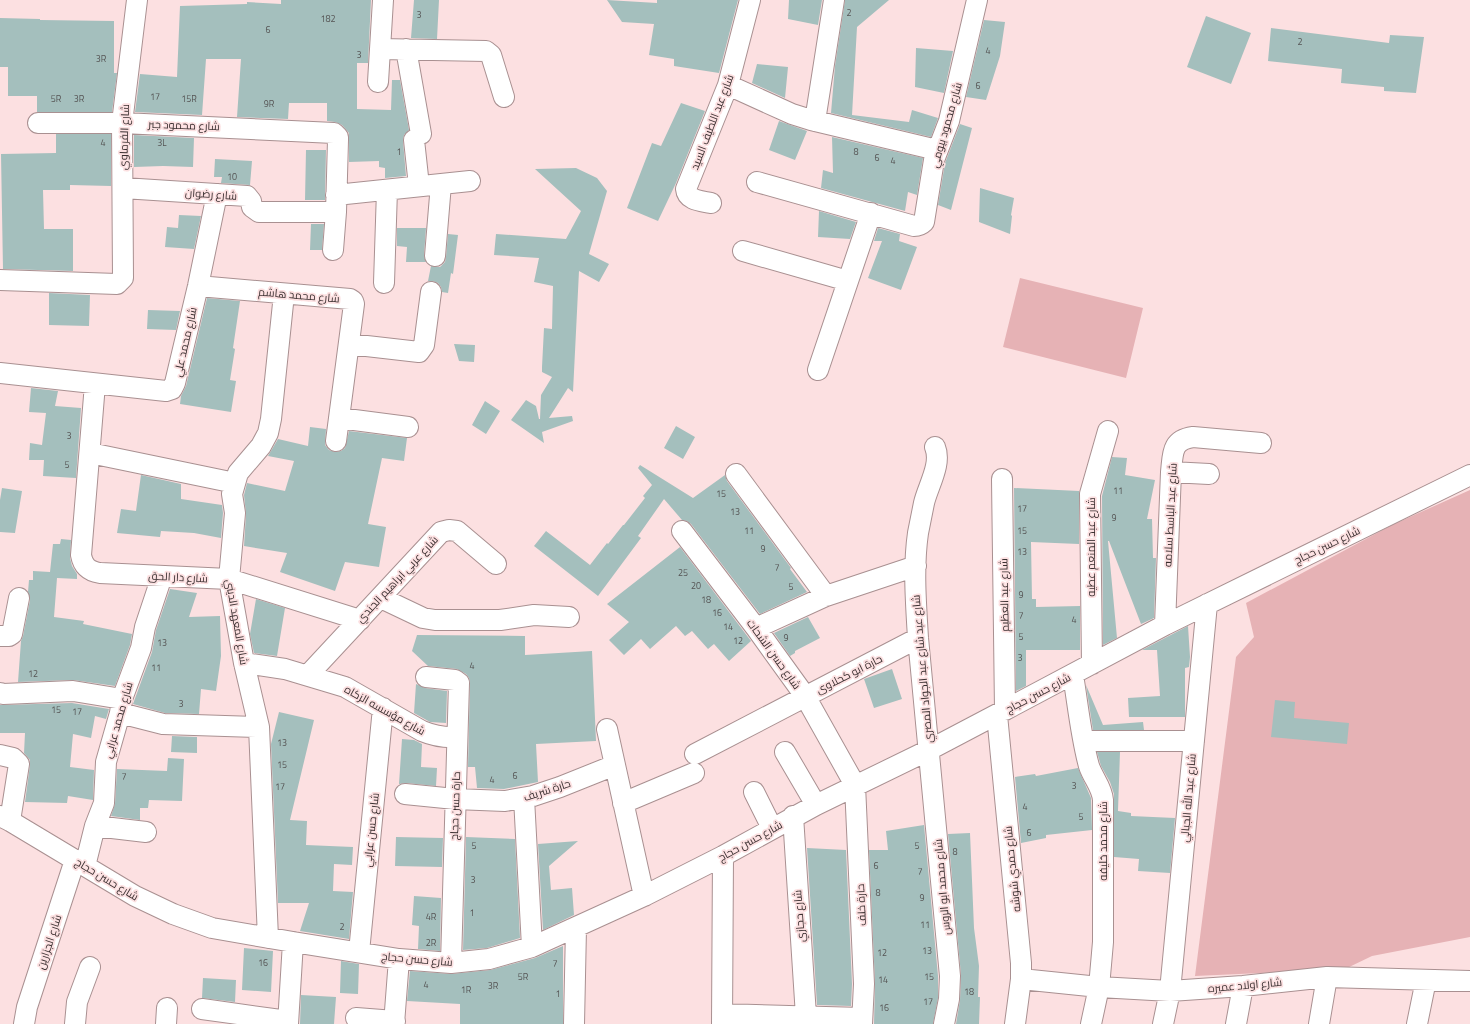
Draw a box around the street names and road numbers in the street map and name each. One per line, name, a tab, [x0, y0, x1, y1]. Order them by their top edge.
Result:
street label: شارع عبد اللطيف السيد	[686, 72, 738, 172]
street label: شارع محمود بيومي	[926, 80, 967, 170]
street label: شارع الفرماوي	[115, 104, 134, 170]
street label: شارع محمود جبر	[147, 116, 220, 134]
street label: شارع رضوان	[184, 184, 238, 204]
street label: شارع محمد هاشم	[258, 283, 340, 307]
street label: شارع محمد علي	[169, 305, 202, 379]
street label: شارع عبد الباسط سلامه	[1159, 462, 1181, 568]
street label: شارع عبد المنعم عطيه	[1083, 497, 1099, 597]
street label: شارع حسن حجاج	[1291, 522, 1363, 568]
street label: شارع عربي ابراهيم الجندي	[352, 532, 442, 627]
street label: شارع عبد العظيم	[995, 558, 1013, 632]
street label: شارع دار الحق	[148, 567, 208, 587]
street label: شارع المعهد الديني	[221, 578, 252, 666]
street label: شارع عبد شارع عبد الجواد المصري	[908, 594, 937, 744]
street label: شارع حسن الشحات	[743, 616, 805, 692]
street label: حارة ابو كحلاوى	[813, 650, 885, 698]
street label: شارع حسن حجاج	[1003, 669, 1073, 717]
street label: شارع محمد عرابي	[99, 680, 137, 760]
street label: شارع مؤسسه الزكاه	[342, 681, 428, 739]
street label: شارع عبد الله الجبالي	[1176, 753, 1201, 843]
street label: حارة حسن حجاج	[446, 771, 464, 841]
street label: حارة شريف	[521, 775, 573, 805]
street label: شارع حسن عرابي	[359, 792, 384, 868]
street label: شارع محمد خليفه	[1095, 801, 1111, 881]
street label: شارع حسن حجاج	[715, 817, 785, 865]
street label: شارع حمدي شوشه	[1000, 825, 1025, 913]
street label: شارع محمد ابو الروس	[930, 838, 954, 936]
street label: شارع حسن حجاج	[72, 854, 142, 904]
street label: حارة خلف	[852, 884, 870, 926]
street label: شارع حجازي	[789, 889, 810, 943]
street label: شارع الجزارين	[33, 912, 65, 972]
street label: شارع حسن حجاج	[381, 948, 453, 970]
street label: شارع اولاد عميره	[1207, 974, 1283, 996]

